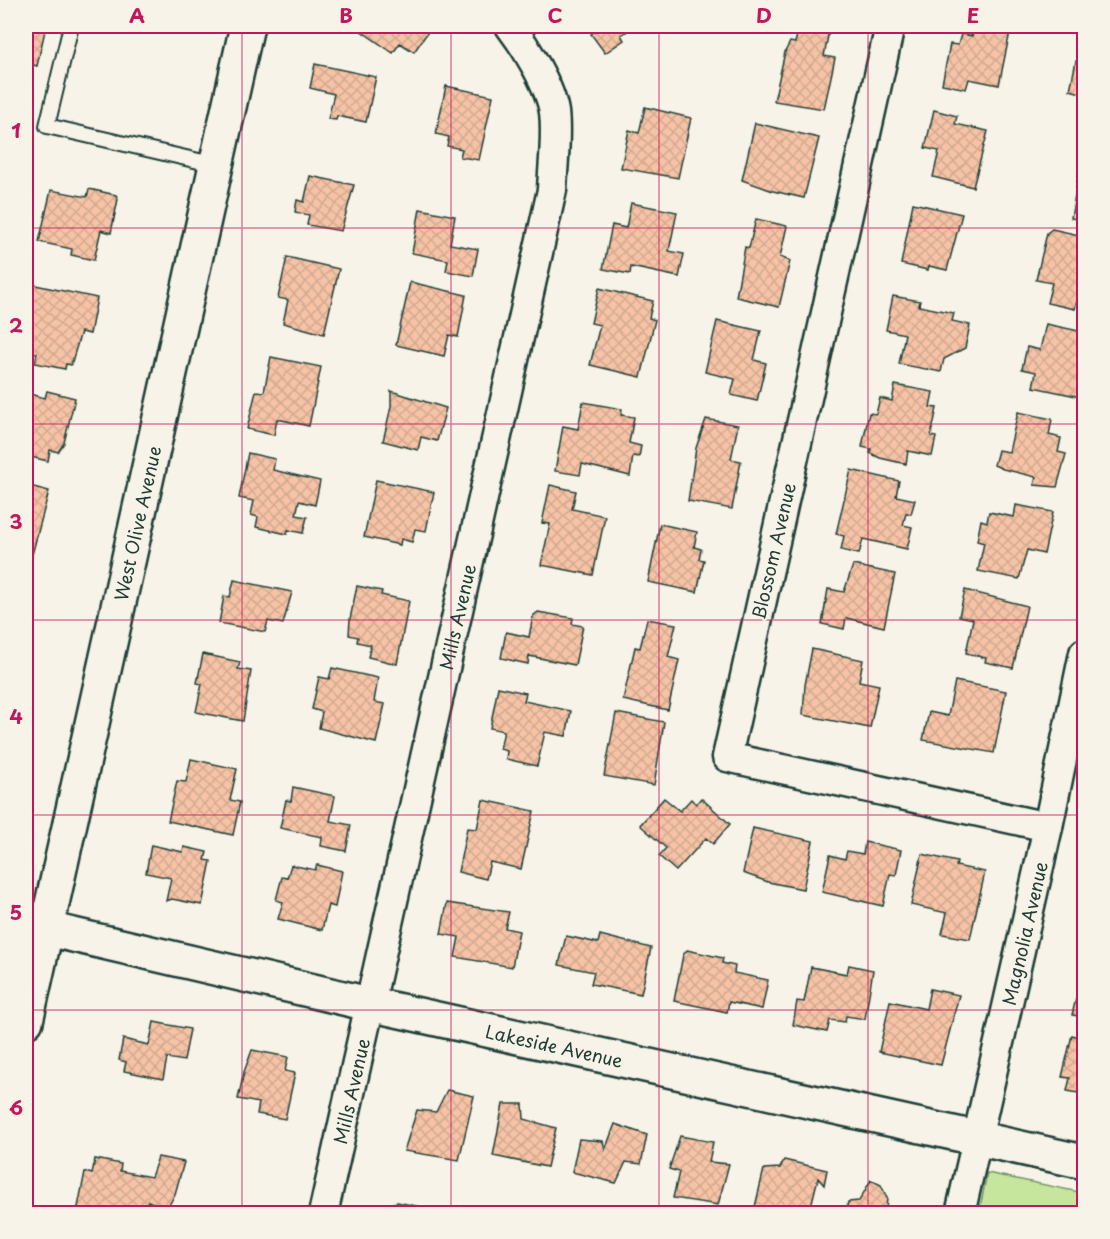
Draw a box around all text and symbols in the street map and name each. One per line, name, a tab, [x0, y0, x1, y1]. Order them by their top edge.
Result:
text: A	[129, 0, 145, 30]
text: B	[339, 0, 353, 30]
text: C	[547, 0, 563, 30]
text: D	[756, 0, 772, 30]
text: E	[967, 0, 979, 30]
text: 1	[11, 115, 21, 145]
text: 2	[9, 310, 23, 340]
street label: West Olive Avenue	[106, 443, 167, 603]
street label: Blossom Avenue	[744, 480, 802, 622]
text: 3	[9, 506, 23, 536]
street label: Mills Avenue	[432, 561, 482, 672]
text: 4	[9, 701, 23, 731]
street label: Magnolia Avenue	[994, 858, 1053, 1008]
text: 5	[10, 897, 22, 927]
street label: Lakeside Avenue	[483, 1017, 626, 1073]
street label: Mills Avenue	[326, 1035, 375, 1147]
text: 6	[9, 1092, 23, 1122]

